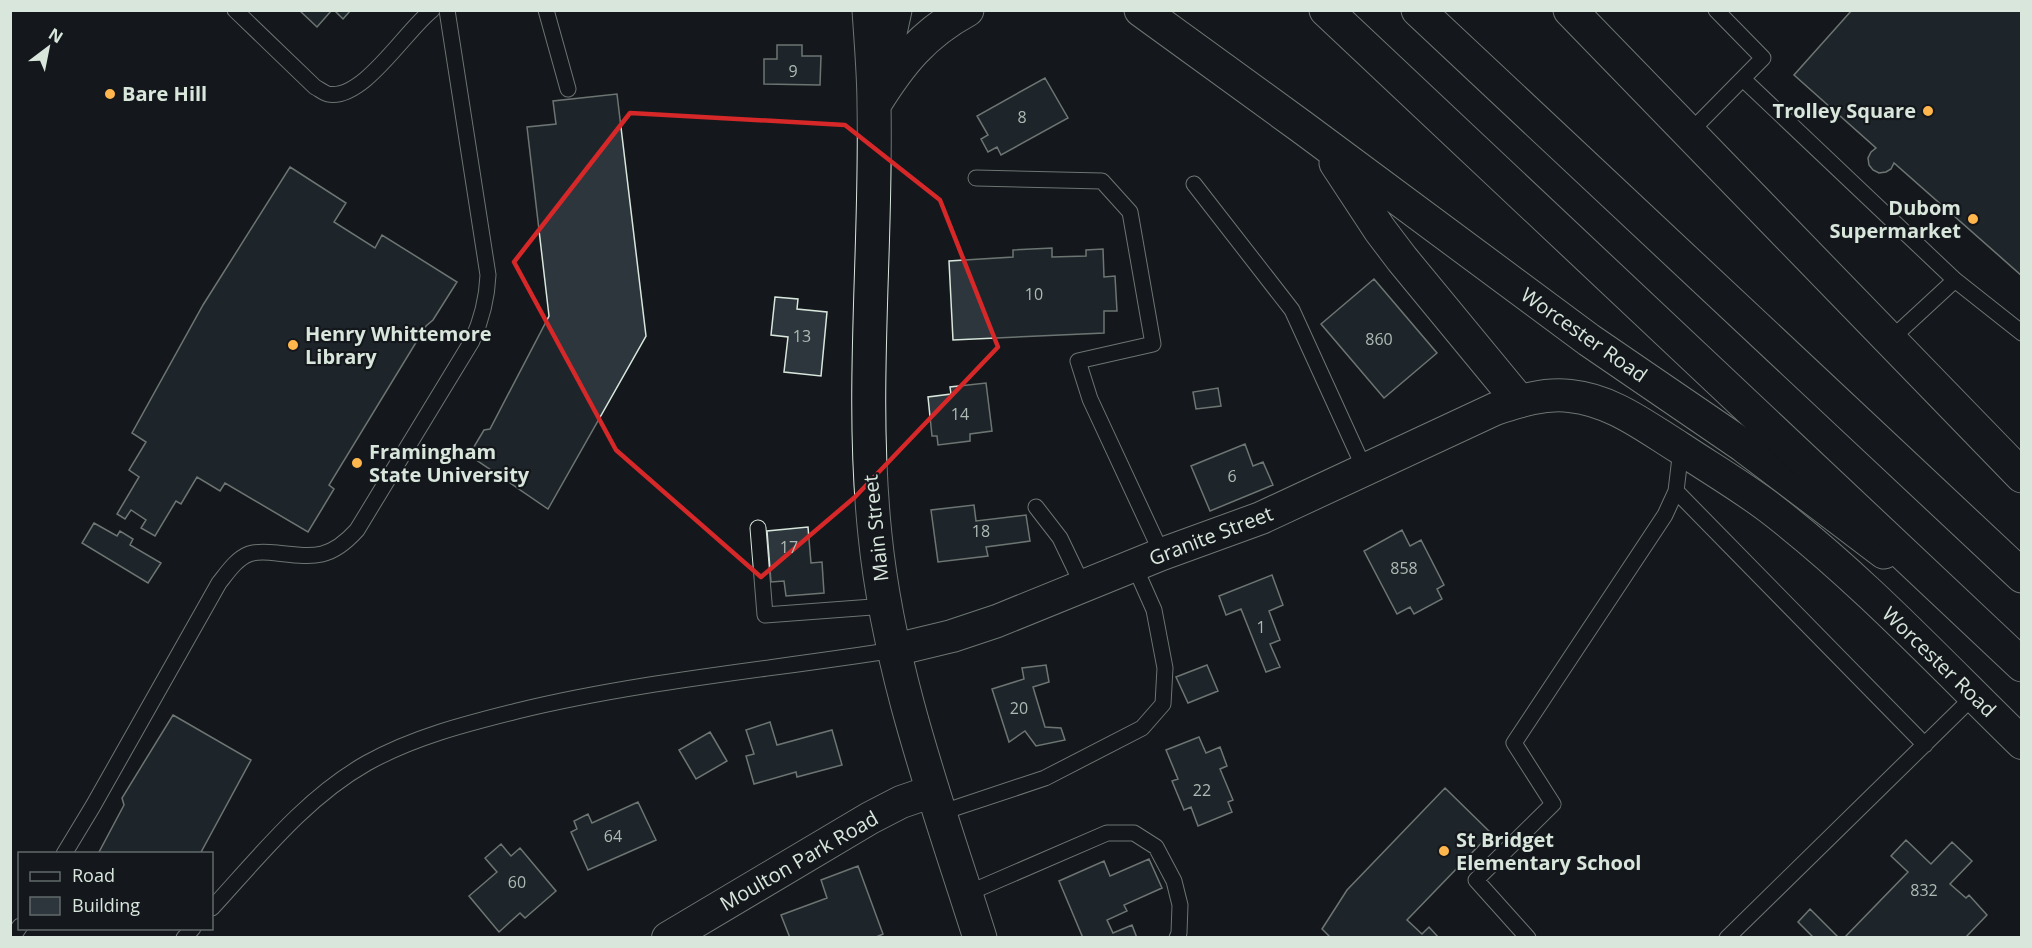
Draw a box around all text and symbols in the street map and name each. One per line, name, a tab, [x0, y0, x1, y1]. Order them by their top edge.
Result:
north arrow	[18, 18, 78, 78]
text: N	[45, 23, 67, 48]
house number: 9	[788, 60, 798, 82]
place label: Bare Hill	[122, 80, 207, 107]
marker: Bare Hill	[103, 87, 117, 101]
place label: Trolley Square	[1773, 97, 1916, 124]
marker: Trolley Square	[1921, 104, 1935, 118]
house number: 8	[1017, 106, 1027, 128]
place label: Dubom Supermarket	[1830, 194, 1961, 244]
marker: Dubom Supermarket	[1966, 212, 1980, 226]
street label: Worcester Road	[1516, 281, 1653, 388]
house number: 10	[1025, 283, 1043, 305]
place label: Henry Whittemore Library	[305, 320, 492, 370]
house number: 13	[793, 325, 811, 347]
house number: 860	[1365, 328, 1393, 350]
marker: Henry Whittemore Library	[286, 338, 300, 352]
house number: 14	[951, 403, 969, 425]
place label: Framingham State University	[369, 438, 530, 488]
marker: Framingham State University	[350, 456, 364, 470]
house number: 6	[1227, 465, 1237, 487]
street label: Main Street	[856, 473, 895, 583]
street label: Granite Street	[1145, 500, 1277, 572]
house number: 18	[972, 520, 990, 542]
house number: 17	[780, 536, 798, 558]
house number: 858	[1390, 557, 1418, 579]
street label: Worcester Road	[1877, 600, 2002, 723]
house number: 1	[1256, 616, 1266, 638]
house number: 20	[1010, 697, 1028, 719]
house number: 22	[1193, 779, 1211, 801]
street label: Moulton Park Road	[715, 804, 883, 917]
house number: 64	[604, 825, 622, 847]
place label: St Bridget Elementary School	[1456, 826, 1641, 876]
marker: St Bridget Elementary School	[1437, 844, 1451, 858]
legend	[18, 852, 213, 930]
text: Road	[72, 863, 115, 887]
house number: 60	[508, 871, 526, 893]
house number: 832	[1910, 879, 1938, 901]
text: Building	[72, 893, 140, 917]

